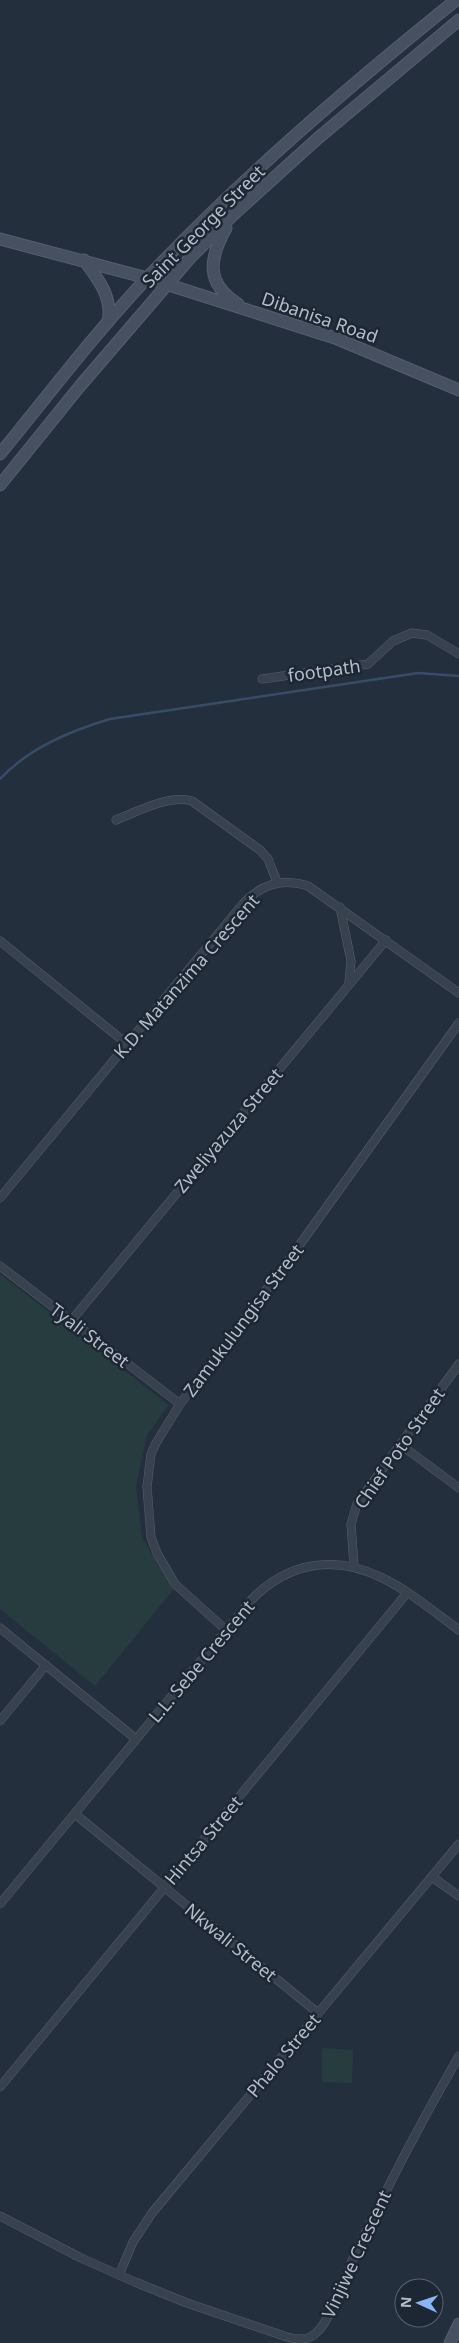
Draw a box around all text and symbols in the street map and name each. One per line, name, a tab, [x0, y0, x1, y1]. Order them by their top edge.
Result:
street label: Saint George Street	[136, 159, 270, 293]
street label: Dibanisa Road	[259, 286, 381, 348]
street label: footpath	[286, 653, 362, 687]
street label: K.D. Matanzima Crescent	[108, 888, 264, 1063]
street label: Zweliyazuza Street	[169, 1062, 288, 1198]
street label: Zamukulungisa Street	[178, 1238, 309, 1401]
street label: Tyali Street	[46, 1297, 135, 1373]
street label: Chief Poto Street	[348, 1382, 450, 1513]
street label: L.L. Sebe Crescent	[143, 1594, 260, 1727]
street label: Hintsa Street	[159, 1790, 248, 1890]
street label: Nkwali Street	[180, 1898, 282, 1987]
street label: Phalo Street	[241, 2008, 325, 2102]
street label: Vinjiwe Crescent	[316, 2186, 396, 2322]
north arrow	[394, 2278, 444, 2328]
text: N	[396, 2296, 415, 2308]

